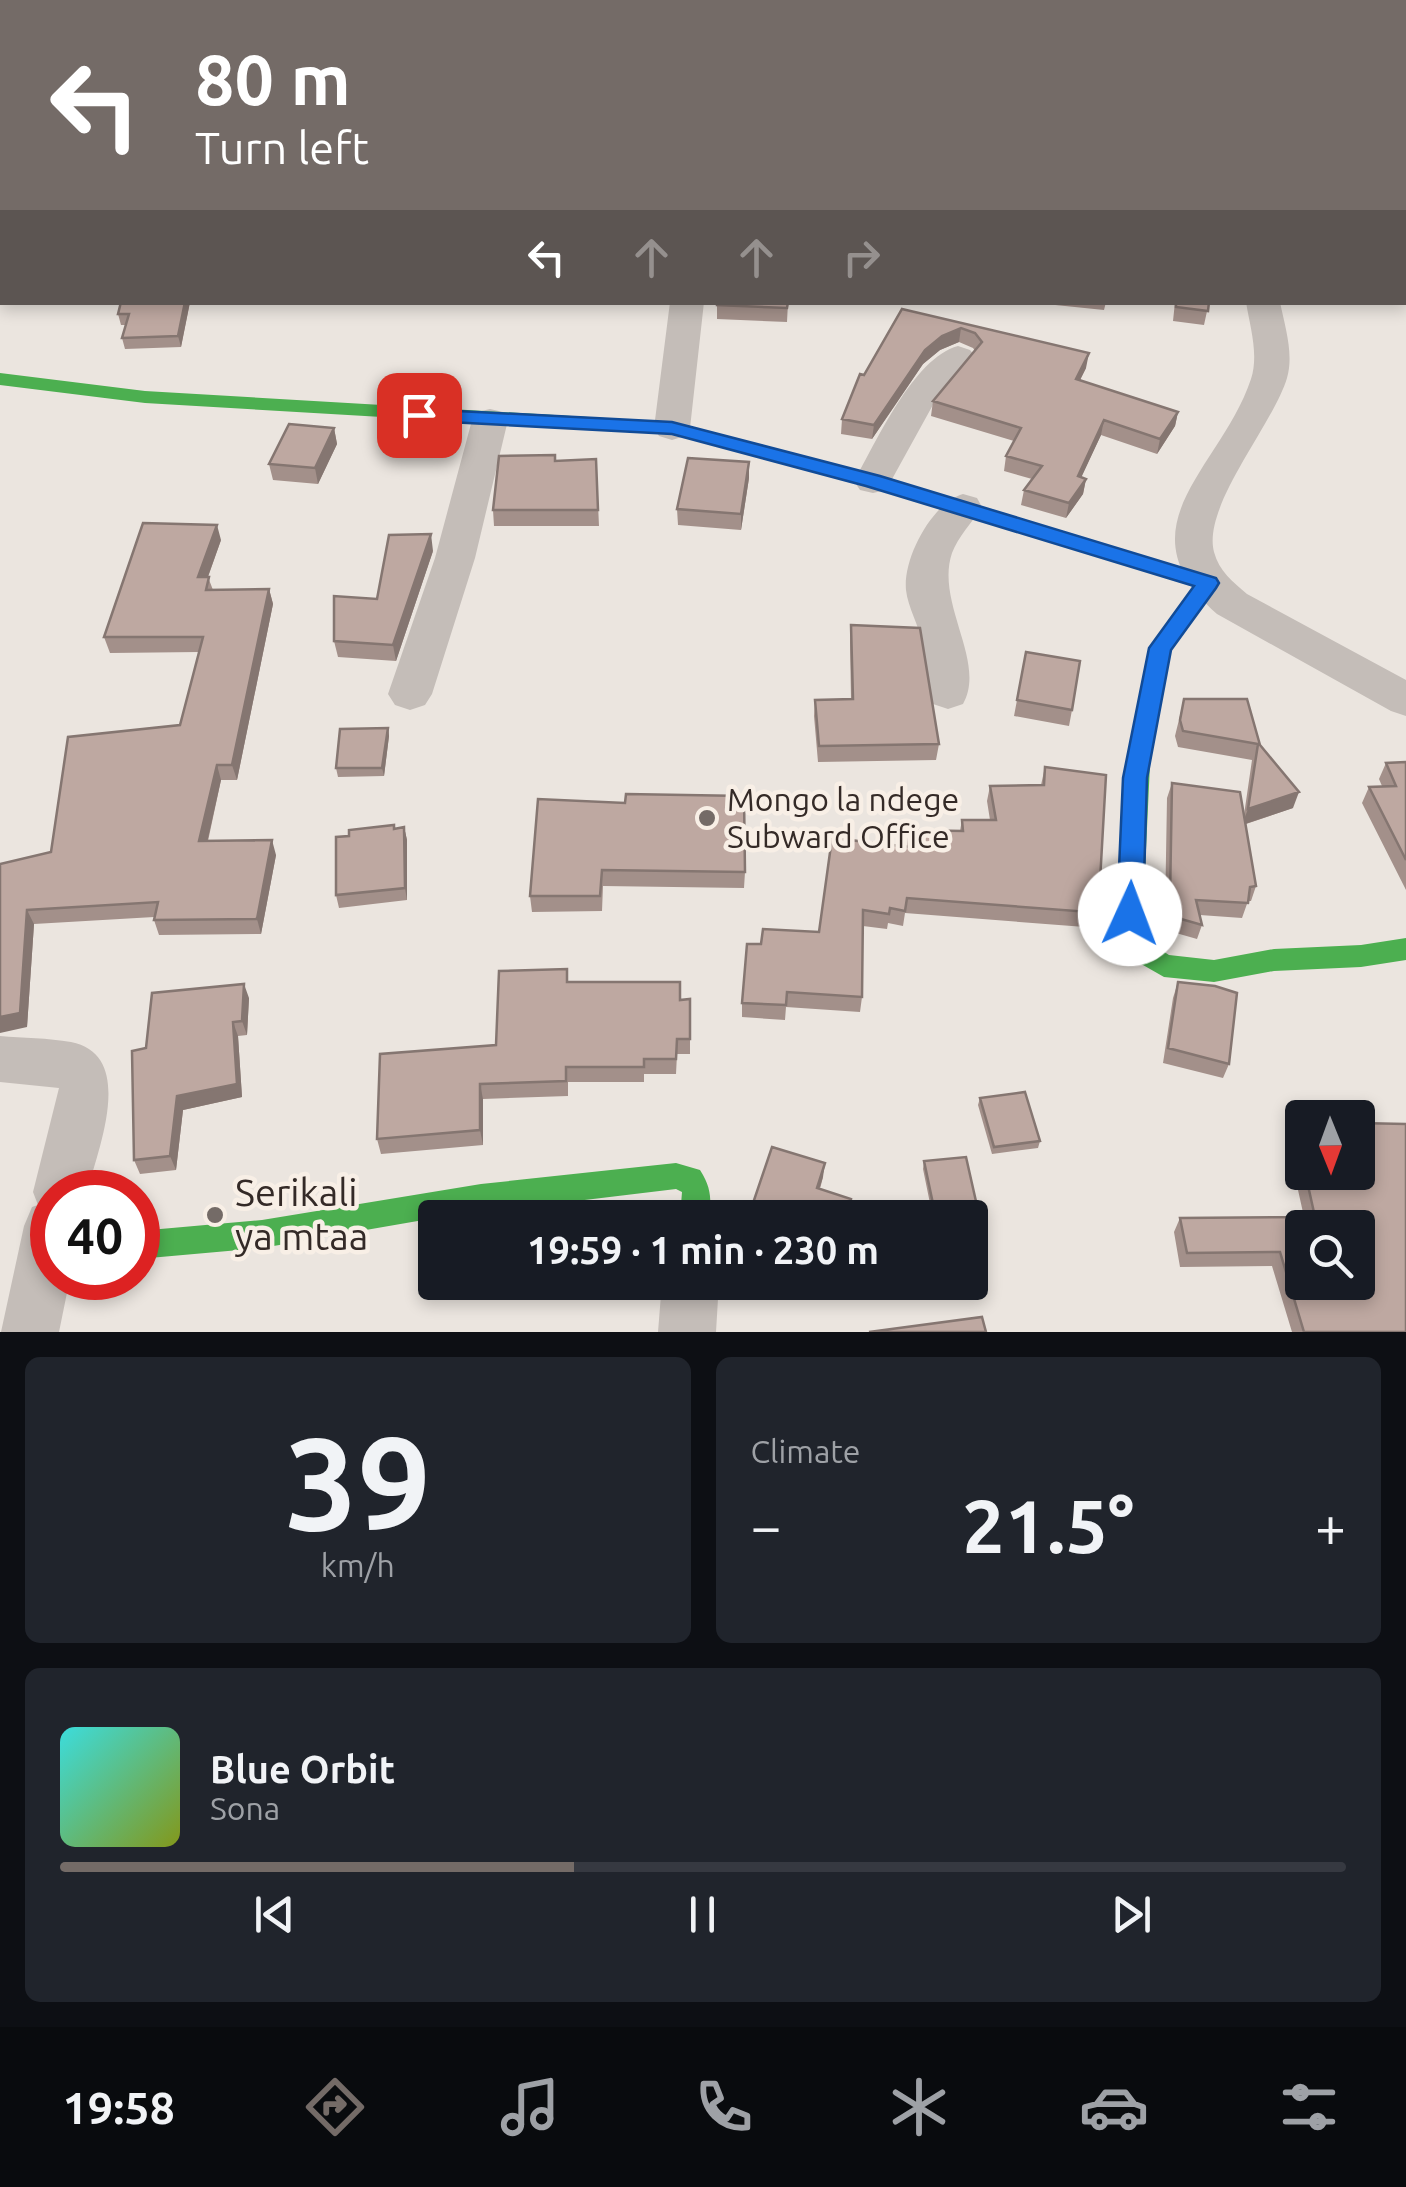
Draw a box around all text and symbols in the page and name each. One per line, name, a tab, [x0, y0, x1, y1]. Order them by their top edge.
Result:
icon: left	[30, 40, 160, 170]
text: 80 m	[195, 40, 351, 118]
text: Turn left	[195, 122, 369, 173]
icon: left	[519, 230, 574, 285]
icon: ahead	[624, 230, 679, 285]
icon: ahead	[729, 230, 784, 285]
icon: right	[834, 230, 889, 285]
pin	[377, 373, 462, 458]
icon: arrive	[392, 388, 447, 443]
place label: Mongo la ndege Subward Office	[727, 781, 959, 854]
marker: Mongo la ndege Subward Office	[696, 807, 718, 829]
position arrow	[1078, 862, 1182, 966]
north arrow	[1285, 1100, 1375, 1190]
map controls	[1285, 1100, 1375, 1300]
speed limit sign: 40	[30, 1170, 160, 1300]
place label: Serikali ya mtaa	[235, 1171, 368, 1257]
marker: Serikali ya mtaa	[204, 1204, 226, 1226]
button: search	[1285, 1210, 1375, 1300]
text: 19:59 · 1 min · 230 m	[527, 1229, 879, 1271]
text: 39	[284, 1409, 431, 1555]
text: Climate	[751, 1433, 861, 1469]
text: 21.5°	[962, 1483, 1134, 1567]
text: −	[751, 1495, 782, 1556]
text: +	[1315, 1495, 1346, 1556]
text: km/h	[321, 1547, 395, 1583]
text: Blue Orbit	[210, 1748, 395, 1790]
text: Sona	[210, 1790, 280, 1826]
icon: previous	[247, 1887, 302, 1942]
icon: pause	[675, 1887, 730, 1942]
icon: next	[1104, 1887, 1159, 1942]
icon: directions	[300, 2072, 370, 2142]
icon: music	[495, 2072, 565, 2142]
icon: phone	[689, 2072, 759, 2142]
icon: climate	[884, 2072, 954, 2142]
icon: car	[1079, 2072, 1149, 2142]
icon: filters	[1274, 2072, 1344, 2142]
text: 19:58	[62, 2082, 175, 2133]

